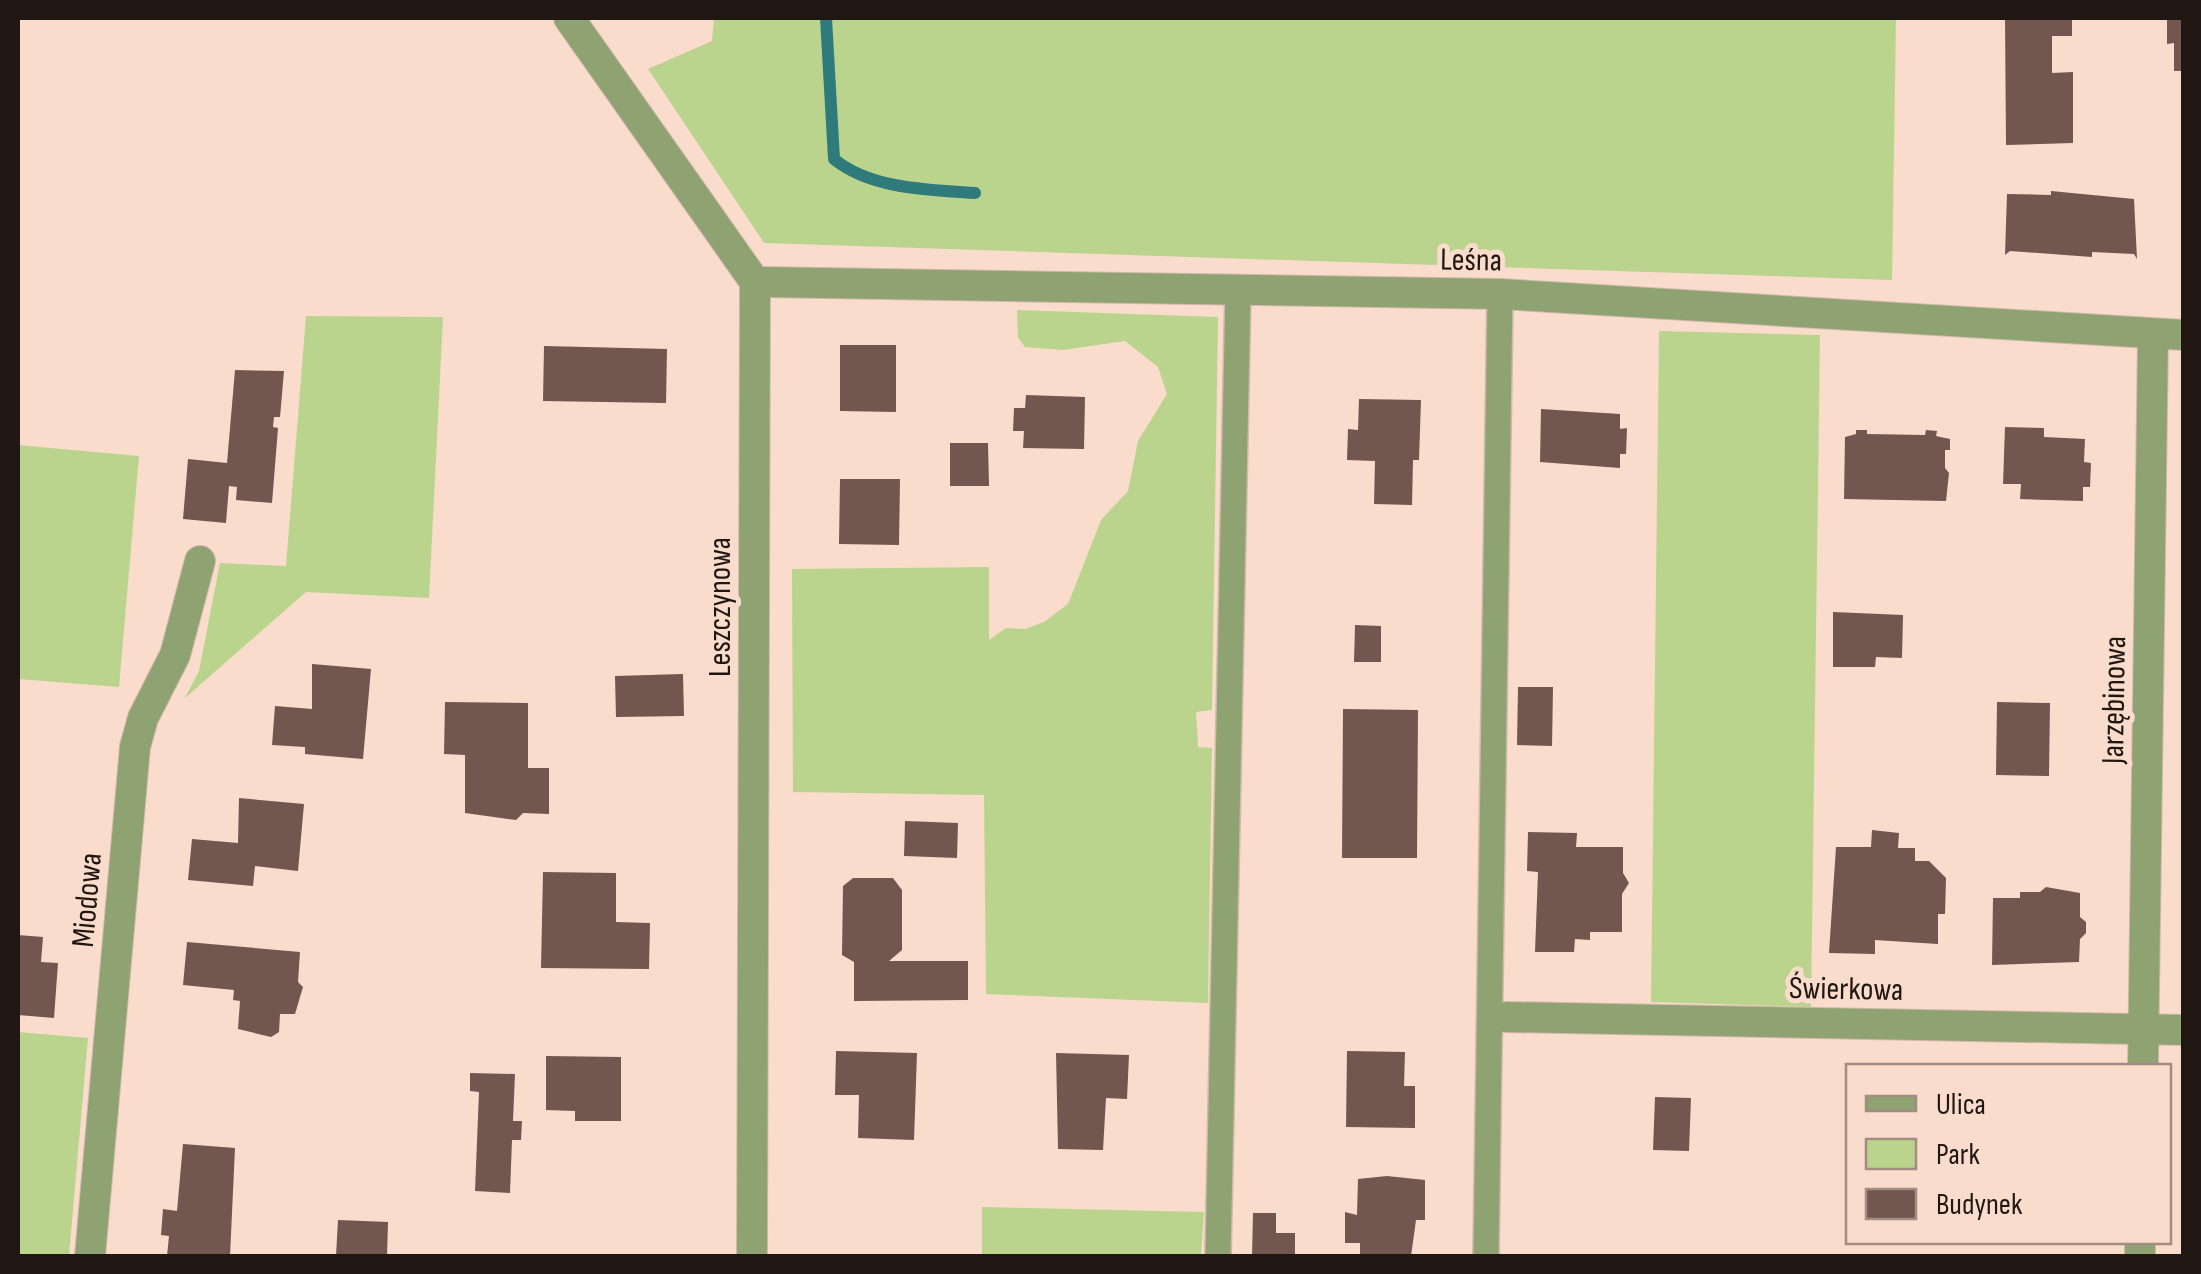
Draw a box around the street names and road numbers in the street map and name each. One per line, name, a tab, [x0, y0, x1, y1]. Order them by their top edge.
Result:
street label: Leśna	[1440, 240, 1502, 281]
street label: Leszczynowa	[701, 537, 740, 677]
street label: Jarzębinowa	[2094, 636, 2135, 765]
street label: Miodowa	[64, 851, 111, 949]
street label: Świerkowa	[1788, 969, 1903, 1010]

